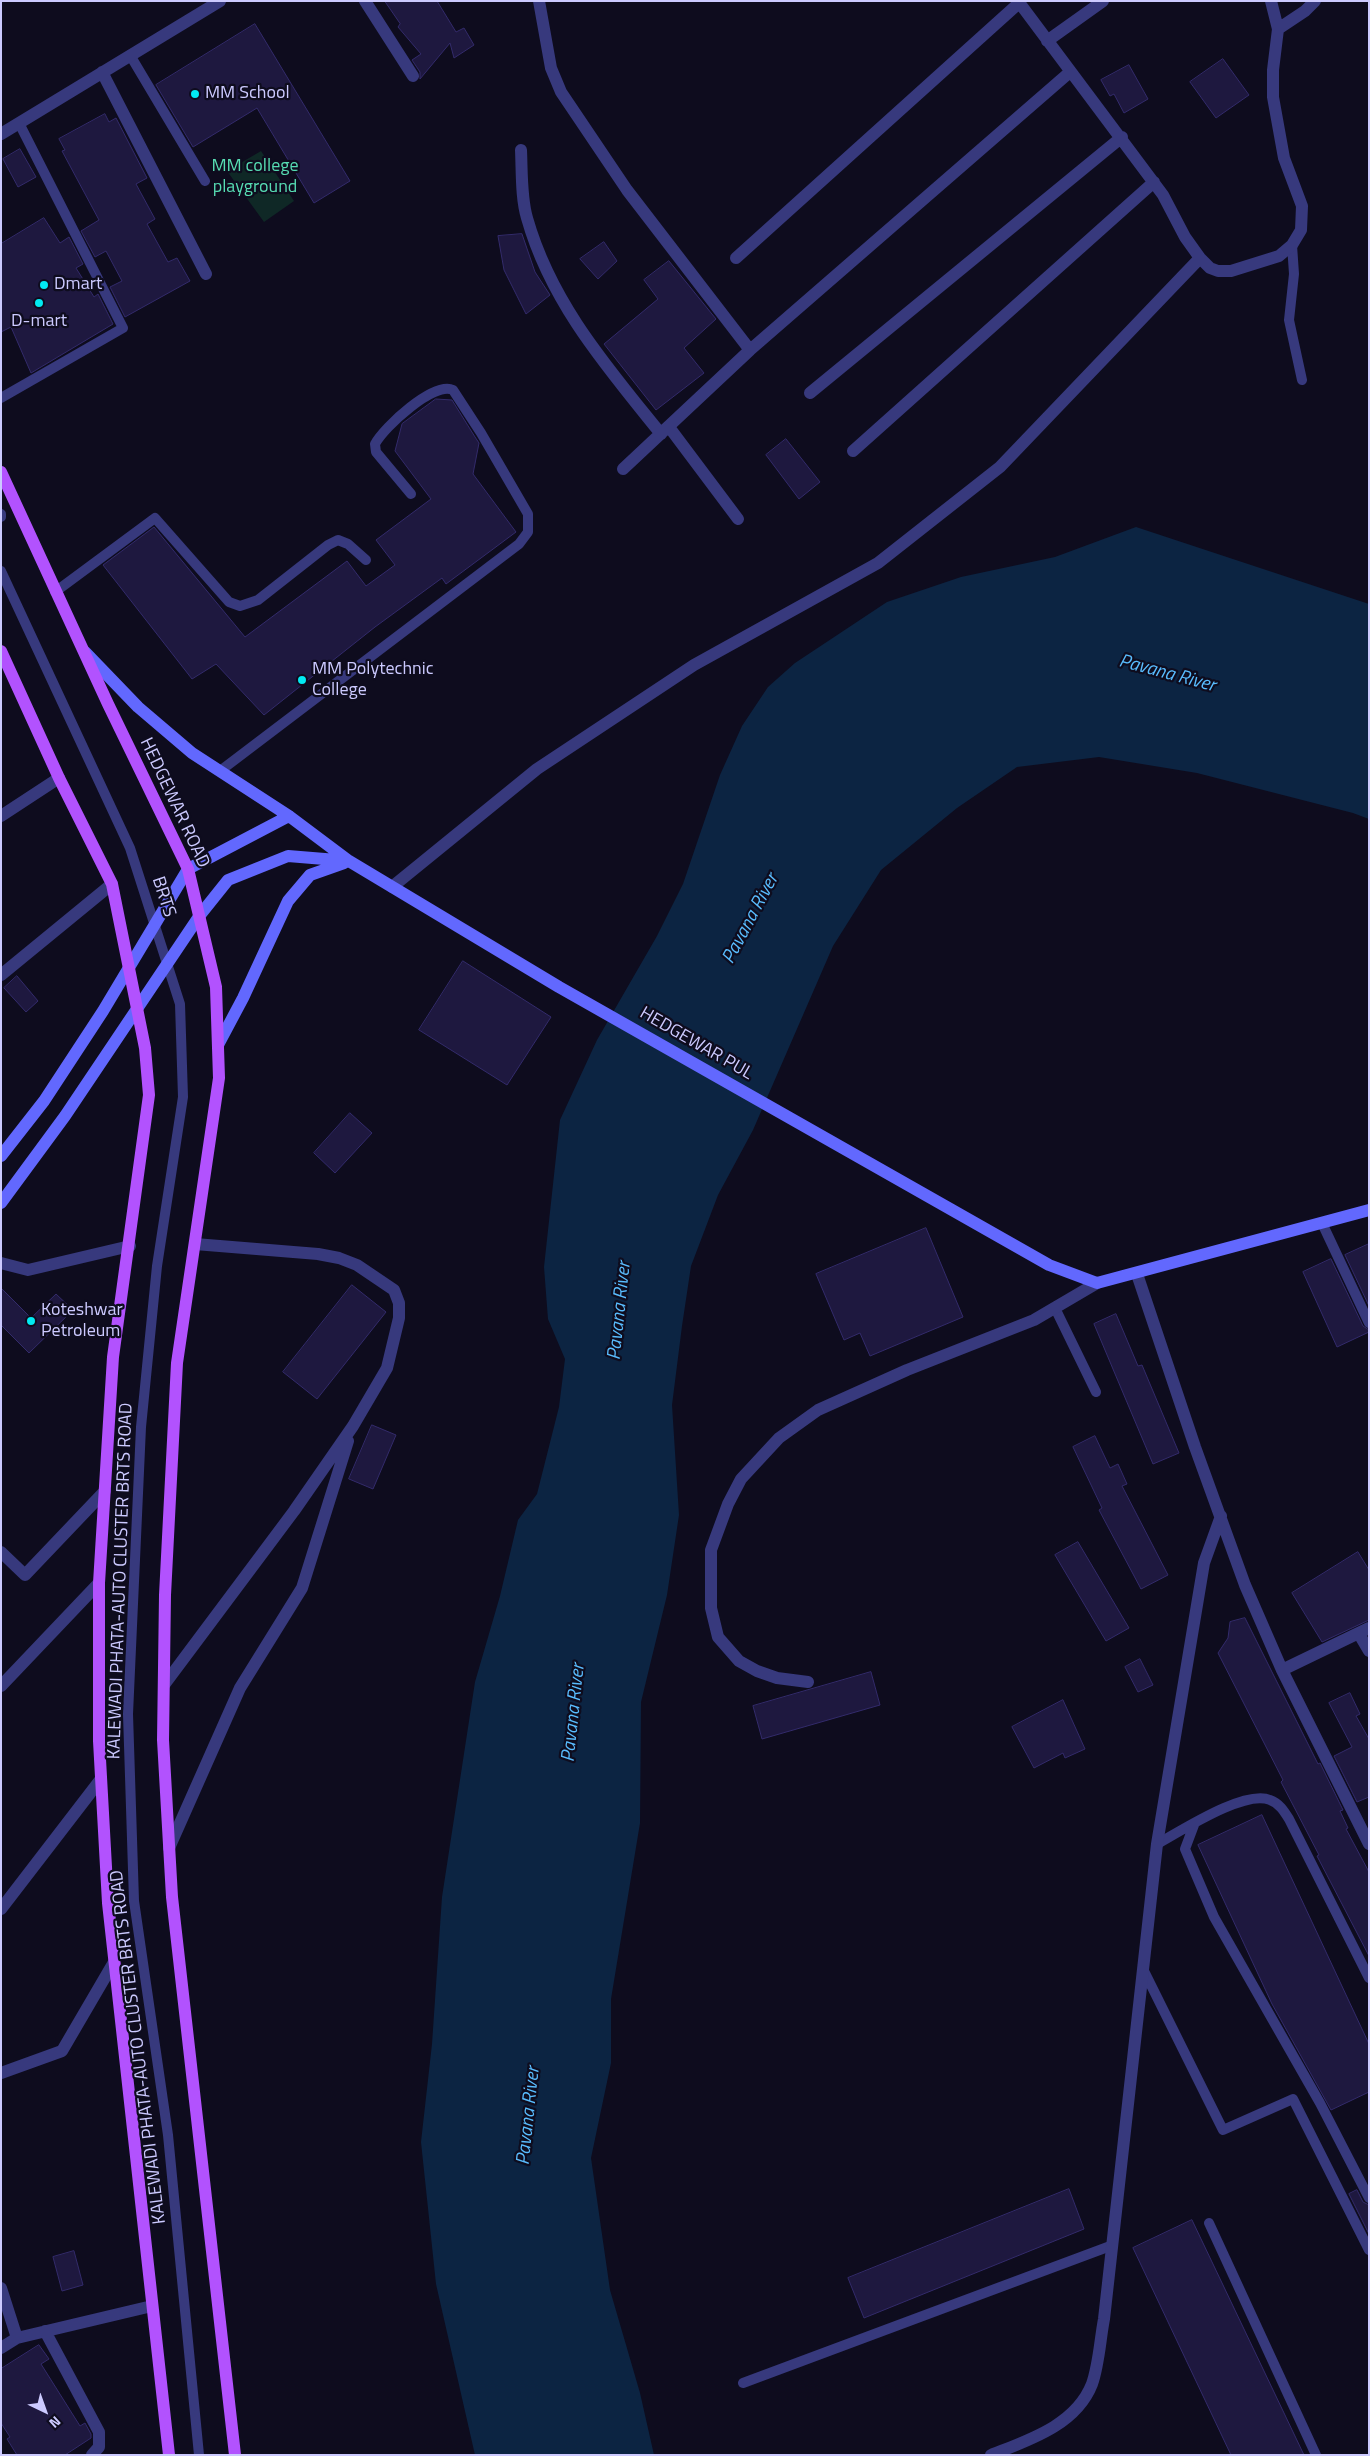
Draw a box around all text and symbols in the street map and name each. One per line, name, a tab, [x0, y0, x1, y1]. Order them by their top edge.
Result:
place label: MM School	[205, 83, 290, 105]
marker: MM School	[189, 88, 201, 100]
park label: MM college playground	[211, 156, 299, 198]
place label: Dmart	[54, 274, 102, 296]
marker: Dmart	[38, 279, 50, 291]
marker: D-mart	[33, 297, 45, 309]
place label: D-mart	[11, 311, 67, 333]
water label: Pavana River	[1116, 650, 1218, 698]
place label: MM Polytechnic College	[312, 659, 434, 702]
marker: MM Polytechnic College	[296, 674, 308, 686]
street label: HEDGEWAR ROAD	[134, 734, 214, 872]
water label: Pavana River	[718, 870, 784, 968]
street label: BRTS	[146, 874, 180, 920]
street label: HEDGEWAR PUL	[636, 1003, 756, 1085]
water label: Pavana River	[604, 1261, 636, 1361]
place label: Koteshwar Petroleum	[41, 1300, 123, 1342]
marker: Koteshwar Petroleum	[25, 1315, 37, 1327]
street label: KALEWADI PHATA-AUTO CLUSTER BRTS ROAD	[104, 1402, 138, 1760]
water label: Pavana River	[558, 1663, 590, 1763]
street label: KALEWADI PHATA-AUTO CLUSTER BRTS ROAD	[107, 1869, 171, 2225]
water label: Pavana River	[513, 2066, 545, 2166]
north arrow	[20, 2386, 70, 2436]
text: N	[45, 2411, 66, 2434]

